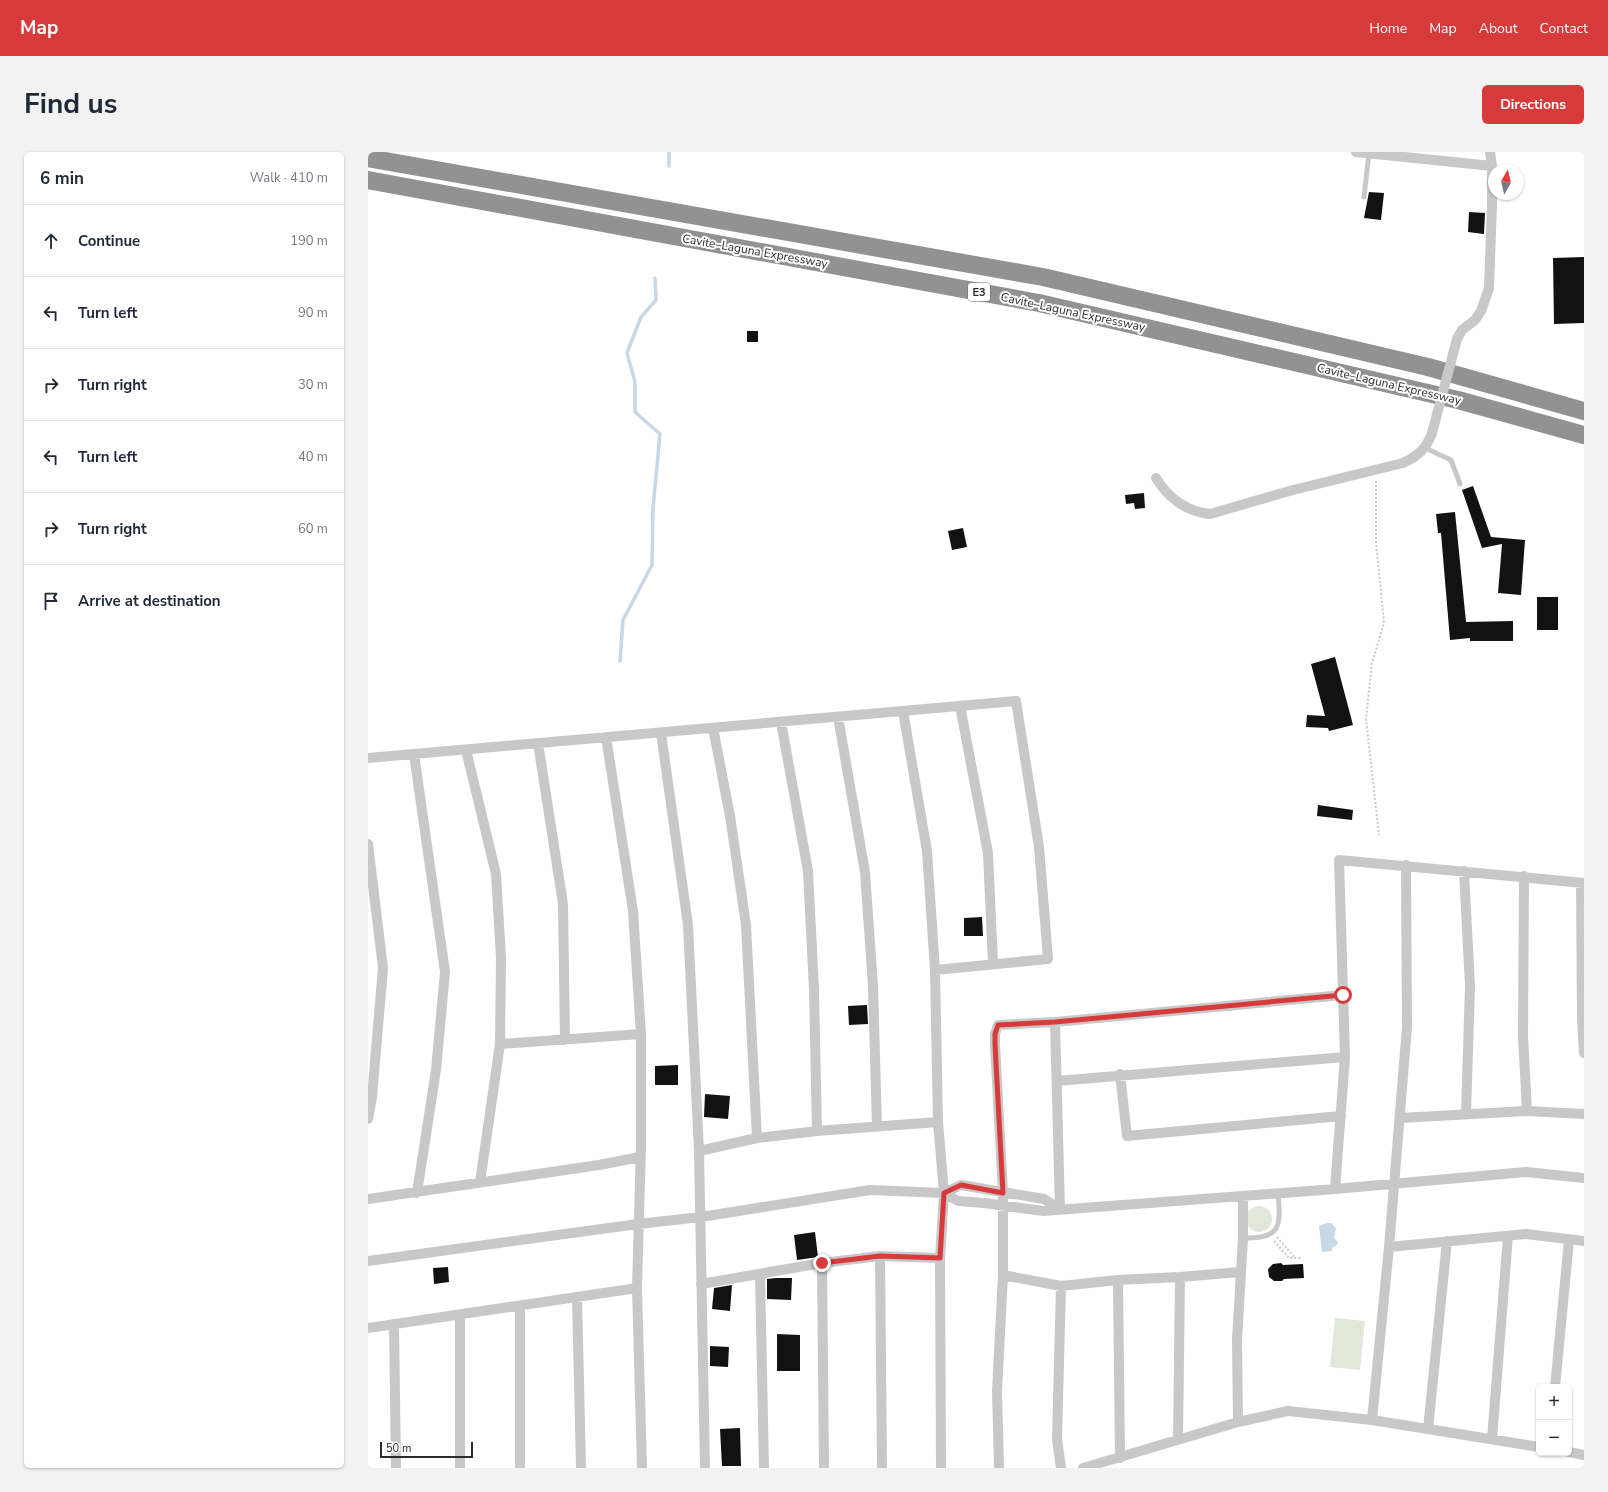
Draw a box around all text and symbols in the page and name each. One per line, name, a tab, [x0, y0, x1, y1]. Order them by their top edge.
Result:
text: Map	[20, 15, 58, 41]
text: Home	[1369, 19, 1407, 38]
text: Map	[1429, 19, 1457, 38]
text: About	[1479, 19, 1518, 38]
text: Contact	[1540, 19, 1588, 38]
text: Find us	[24, 85, 118, 123]
button: Directions	[1482, 85, 1584, 124]
north arrow	[1488, 164, 1524, 200]
text: 6 min	[40, 167, 84, 190]
text: Walk · 410 m	[250, 169, 328, 187]
icon: ahead	[40, 230, 62, 252]
street label: Cavite–Laguna Expressway	[681, 230, 830, 272]
text: Continue	[78, 231, 140, 251]
text: 190 m	[290, 232, 328, 250]
road number: E3	[968, 283, 990, 301]
street label: Cavite–Laguna Expressway	[999, 289, 1148, 335]
icon: left	[40, 302, 62, 324]
text: Turn left	[78, 303, 137, 323]
text: 90 m	[298, 304, 328, 322]
street label: Cavite–Laguna Expressway	[1315, 360, 1463, 409]
icon: right	[40, 374, 62, 396]
text: Turn right	[78, 375, 147, 395]
text: 30 m	[298, 376, 328, 394]
icon: left	[40, 446, 62, 468]
text: Turn left	[78, 447, 137, 467]
text: 40 m	[298, 448, 328, 466]
icon: right	[40, 518, 62, 540]
text: Turn right	[78, 519, 147, 539]
text: 60 m	[298, 520, 328, 538]
icon: arrive	[40, 590, 62, 612]
text: Arrive at destination	[78, 591, 221, 611]
route start	[1334, 986, 1352, 1004]
route end	[813, 1254, 831, 1272]
map controls	[1536, 1384, 1572, 1456]
button: +	[1536, 1384, 1572, 1420]
button: −	[1536, 1420, 1572, 1456]
scale bar	[380, 1440, 473, 1459]
text: 50 m	[386, 1441, 411, 1456]

